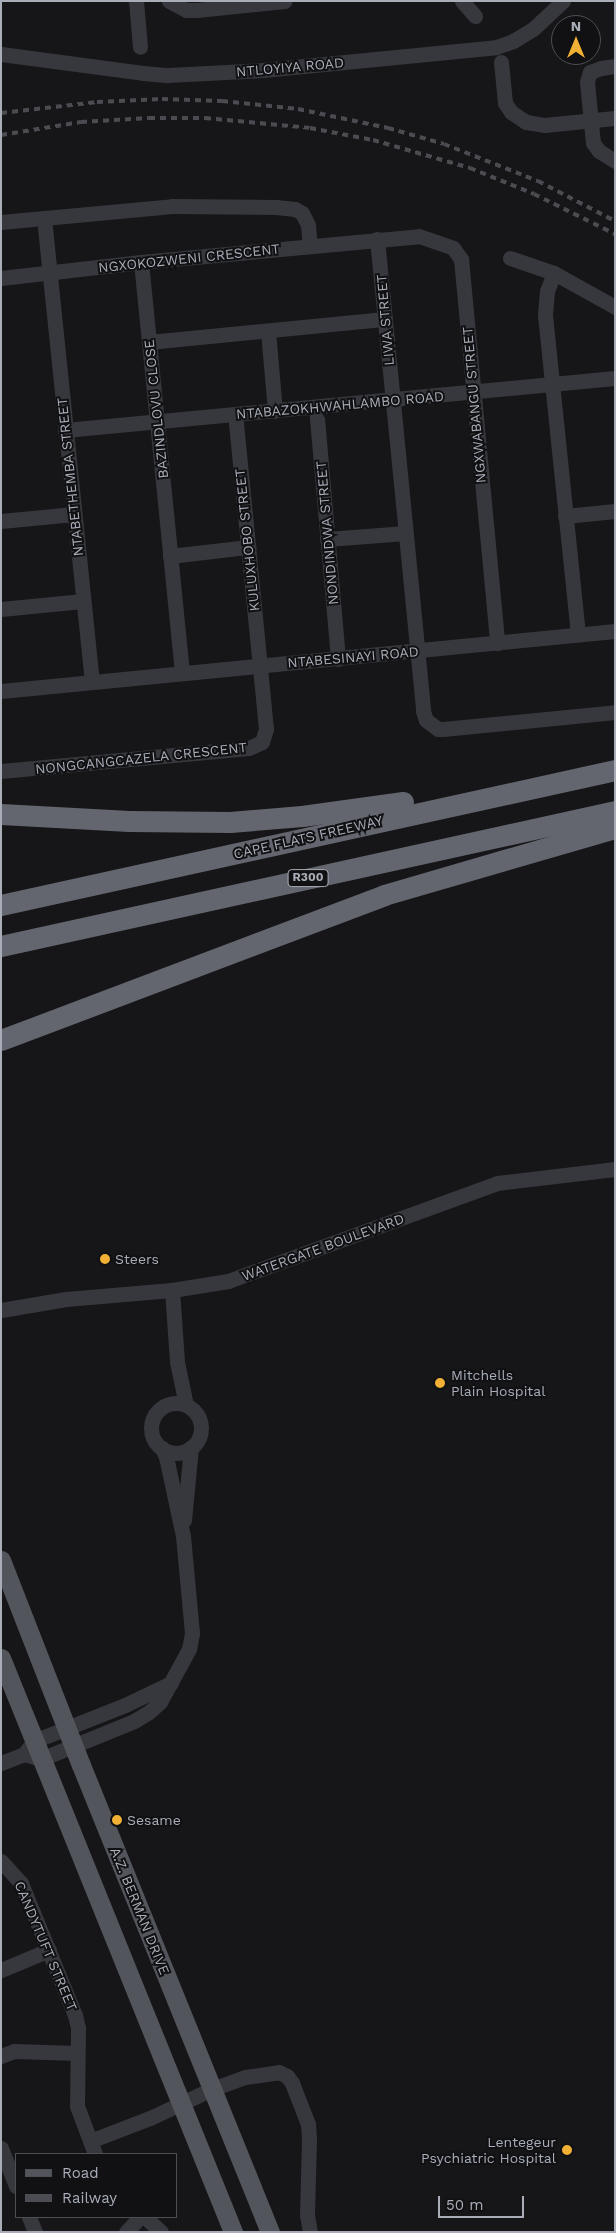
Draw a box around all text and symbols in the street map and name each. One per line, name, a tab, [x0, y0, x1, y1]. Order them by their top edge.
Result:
north arrow	[551, 15, 601, 65]
text: N	[571, 18, 581, 34]
street label: NTLOYIYA ROAD	[235, 54, 345, 80]
street label: NGXOKOZWENI CRESCENT	[97, 240, 281, 276]
street label: LIWA STREET	[373, 273, 397, 367]
street label: NGXWABANGU STREET	[459, 326, 489, 484]
street label: BAZINDLOVU CLOSE	[140, 339, 172, 479]
street label: NTABAZOKHWAHLAMBO ROAD	[235, 388, 445, 422]
street label: NTABETHEMBA STREET	[53, 397, 87, 557]
street label: NONDINDWA STREET	[312, 460, 342, 606]
street label: KULUXHOBO STREET	[231, 468, 263, 612]
street label: NTABESINAYI ROAD	[287, 643, 419, 671]
street label: NONGCANGCAZELA CRESCENT	[34, 738, 248, 778]
street label: CAPE FLATS FREEWAY	[232, 812, 384, 862]
road number: R300	[287, 868, 329, 888]
street label: WATERGATE BOULEVARD	[240, 1210, 406, 1284]
place label: Steers	[115, 1251, 159, 1267]
marker: Steers	[99, 1253, 111, 1265]
place label: Mitchells Plain Hospital	[451, 1367, 545, 1400]
marker: Mitchells Plain Hospital	[433, 1376, 447, 1390]
place label: Sesame	[127, 1812, 181, 1828]
marker: Sesame	[111, 1814, 123, 1826]
street label: A.Z. BERMAN DRIVE	[107, 1845, 173, 1977]
street label: CANDYTUFT STREET	[11, 1878, 81, 2014]
place label: Lentegeur Psychiatric Hospital	[421, 2134, 556, 2166]
marker: Lentegeur Psychiatric Hospital	[560, 2143, 574, 2157]
legend	[15, 2153, 178, 2218]
text: Road	[62, 2164, 99, 2182]
scale bar	[441, 2186, 527, 2218]
text: Railway	[62, 2189, 117, 2207]
text: 50 m	[446, 2196, 483, 2214]

